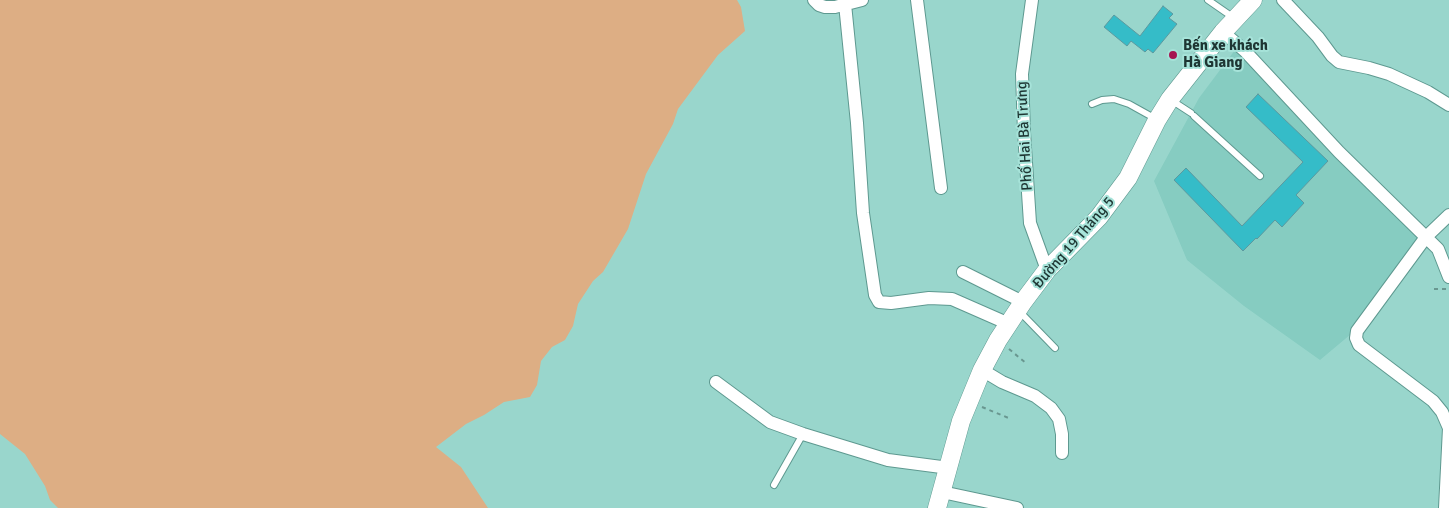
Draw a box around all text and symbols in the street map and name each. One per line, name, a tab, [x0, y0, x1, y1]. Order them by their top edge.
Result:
place label: Bến xe khách Hà Giang	[1183, 37, 1268, 72]
marker: Bến xe khách Hà Giang	[1167, 49, 1179, 61]
street label: Phố Hai Bà Trưng	[1013, 81, 1037, 191]
street label: Đường 19 Tháng 5	[1029, 193, 1119, 293]

